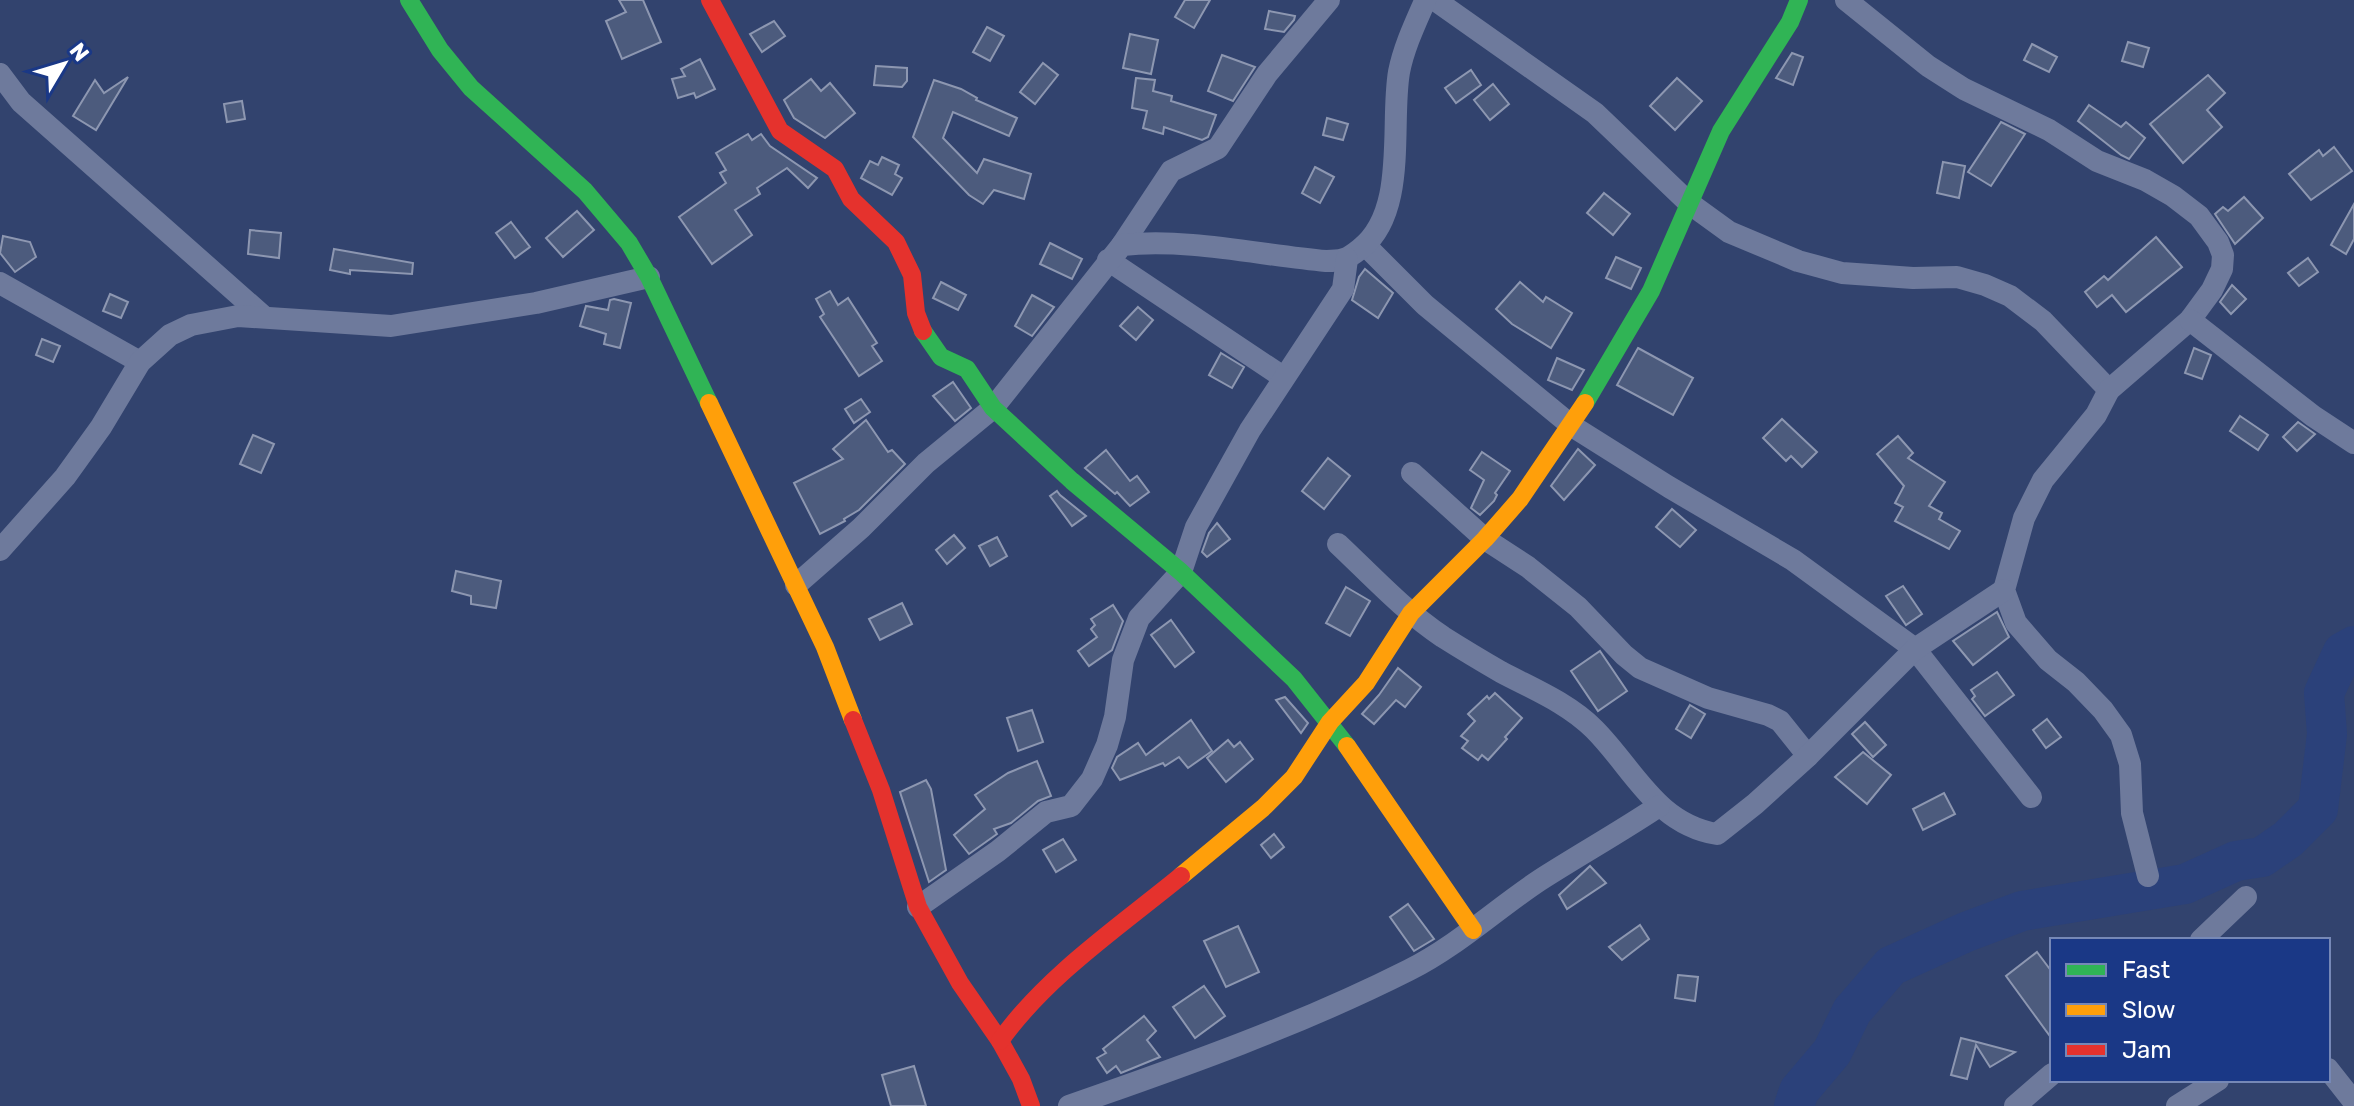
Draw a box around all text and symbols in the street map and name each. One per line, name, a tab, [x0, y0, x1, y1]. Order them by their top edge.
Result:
north arrow	[24, 24, 104, 104]
text: N	[64, 37, 95, 67]
legend	[2050, 938, 2330, 1082]
text: Fast	[2122, 956, 2170, 984]
text: Slow	[2122, 996, 2175, 1024]
text: Jam	[2122, 1036, 2172, 1064]

